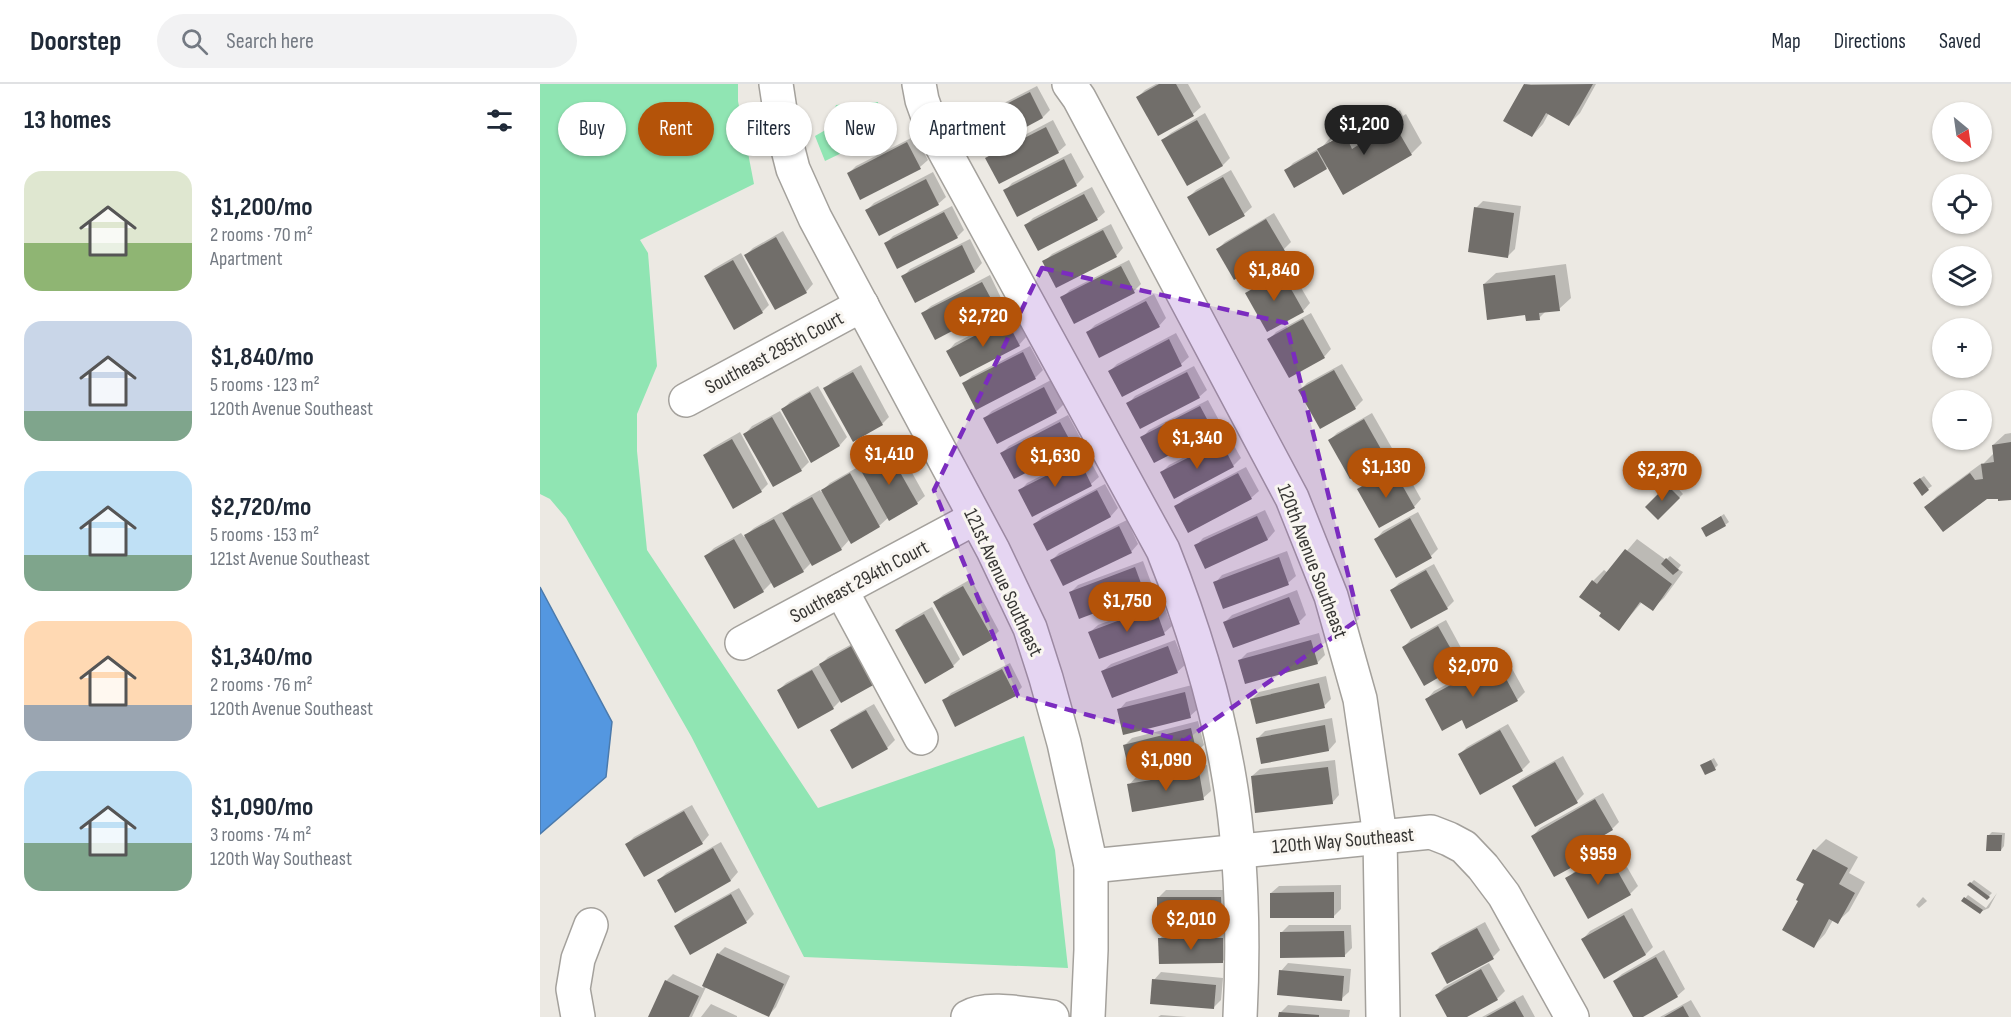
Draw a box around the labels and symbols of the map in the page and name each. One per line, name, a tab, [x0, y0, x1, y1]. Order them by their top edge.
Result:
north arrow	[1932, 102, 1992, 162]
pin: $1,200	[1315, 105, 1413, 156]
pin: $1,840	[1225, 251, 1323, 302]
pin: $2,720	[934, 297, 1032, 348]
street label: Southeast 295th Court	[701, 306, 848, 399]
pin: $1,340	[1148, 419, 1246, 470]
pin: $1,410	[840, 435, 938, 486]
pin: $1,630	[1006, 437, 1104, 488]
pin: $1,130	[1337, 448, 1435, 499]
pin: $2,370	[1613, 451, 1711, 502]
street label: 120th Avenue Southeast	[1272, 481, 1353, 642]
street label: 121st Avenue Southeast	[958, 505, 1048, 660]
street label: Southeast 294th Court	[786, 535, 933, 629]
pin: $1,750	[1078, 582, 1176, 633]
pin: $2,070	[1424, 647, 1522, 698]
pin: $1,090	[1117, 741, 1215, 792]
street label: 120th Way Southeast	[1271, 823, 1415, 859]
pin: $959	[1562, 835, 1634, 886]
pin: $2,010	[1142, 900, 1240, 951]

